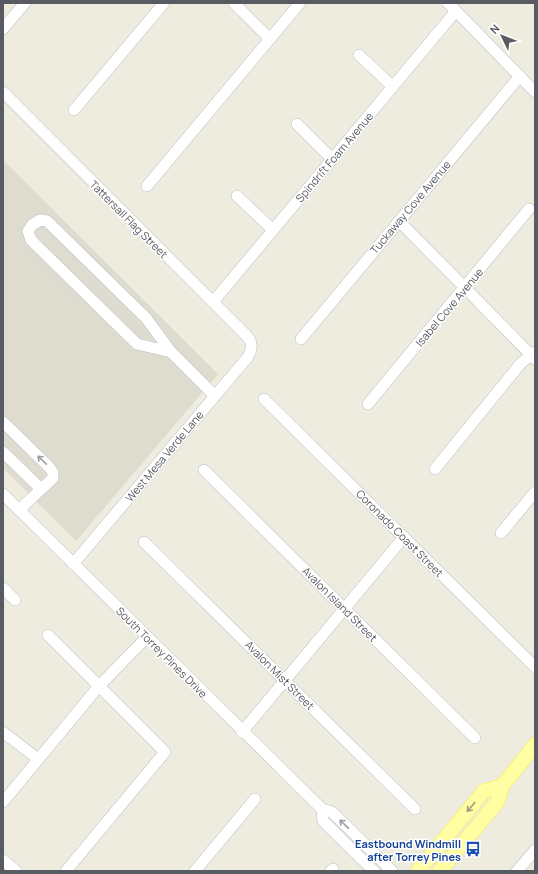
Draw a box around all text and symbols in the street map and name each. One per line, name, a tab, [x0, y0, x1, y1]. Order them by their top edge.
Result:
north arrow	[482, 16, 522, 56]
text: N	[486, 21, 503, 37]
street label: Spindrift Foam Avenue	[292, 108, 376, 205]
street label: Tuckaway Cove Avenue	[366, 157, 454, 257]
street label: Tattersall Flag Street	[87, 177, 171, 261]
street label: Isabel Cove Avenue	[412, 264, 487, 349]
street label: West Mesa Verde Lane	[122, 407, 207, 505]
one-way arrow	[37, 455, 47, 465]
street label: Coronado Coast Street	[353, 486, 447, 580]
street label: Avalon Island Street	[299, 563, 381, 645]
street label: South Torrey Pines Drive	[113, 603, 211, 701]
street label: Avalon Mist Street	[242, 637, 318, 713]
one-way arrow	[466, 802, 475, 813]
one-way arrow	[339, 819, 349, 829]
place label: Eastbound Windmill after Torrey Pines	[355, 836, 461, 864]
bus stop icon: Eastbound Windmill after Torrey Pines	[464, 840, 482, 858]

